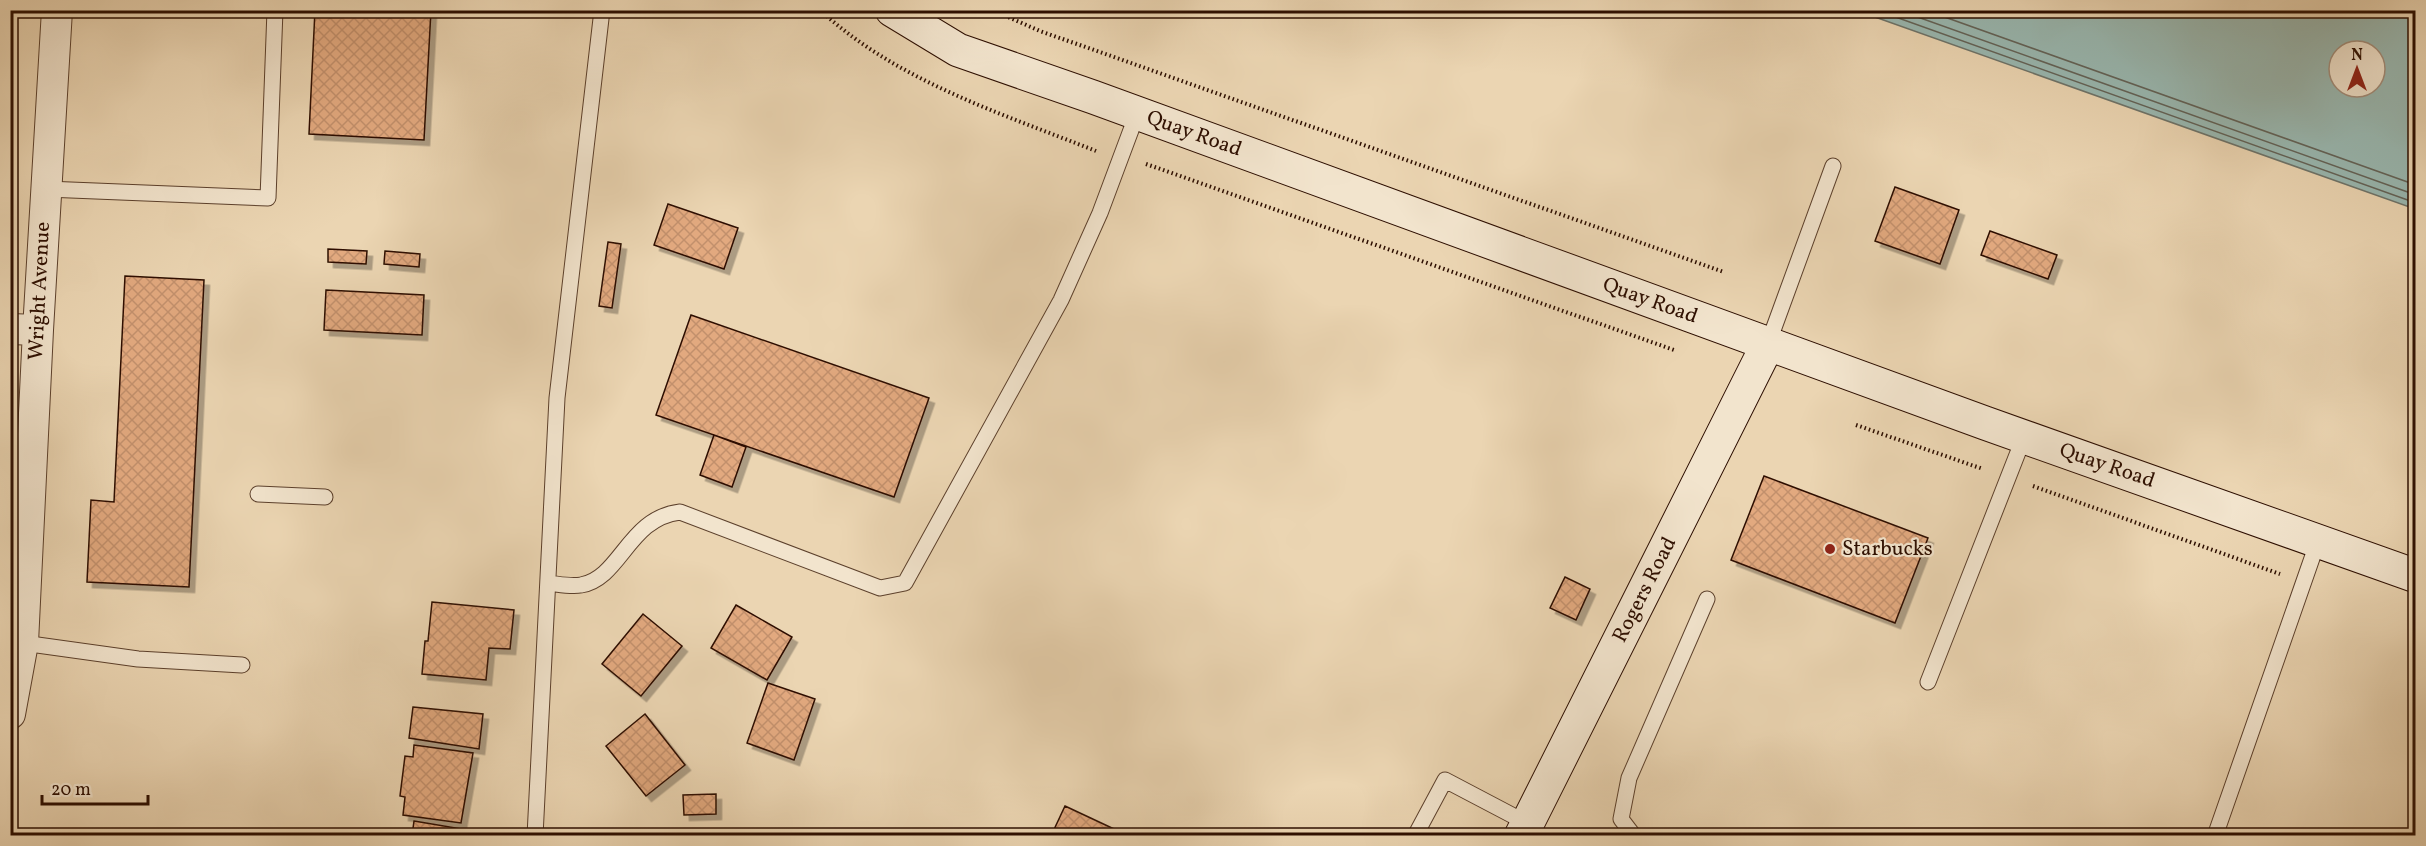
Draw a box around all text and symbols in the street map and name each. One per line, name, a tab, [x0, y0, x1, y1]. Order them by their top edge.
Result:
north arrow	[2327, 39, 2387, 99]
text: N	[2351, 45, 2363, 67]
street label: Quay Road	[1142, 103, 1246, 165]
street label: Wright Avenue	[22, 221, 58, 361]
street label: Quay Road	[1598, 270, 1702, 332]
street label: Quay Road	[2055, 436, 2159, 496]
street label: Rogers Road	[1606, 532, 1684, 648]
place label: Starbucks	[1842, 535, 1933, 564]
marker: Starbucks	[1823, 542, 1837, 556]
scale bar	[42, 768, 148, 806]
text: 20 m	[51, 778, 91, 803]

